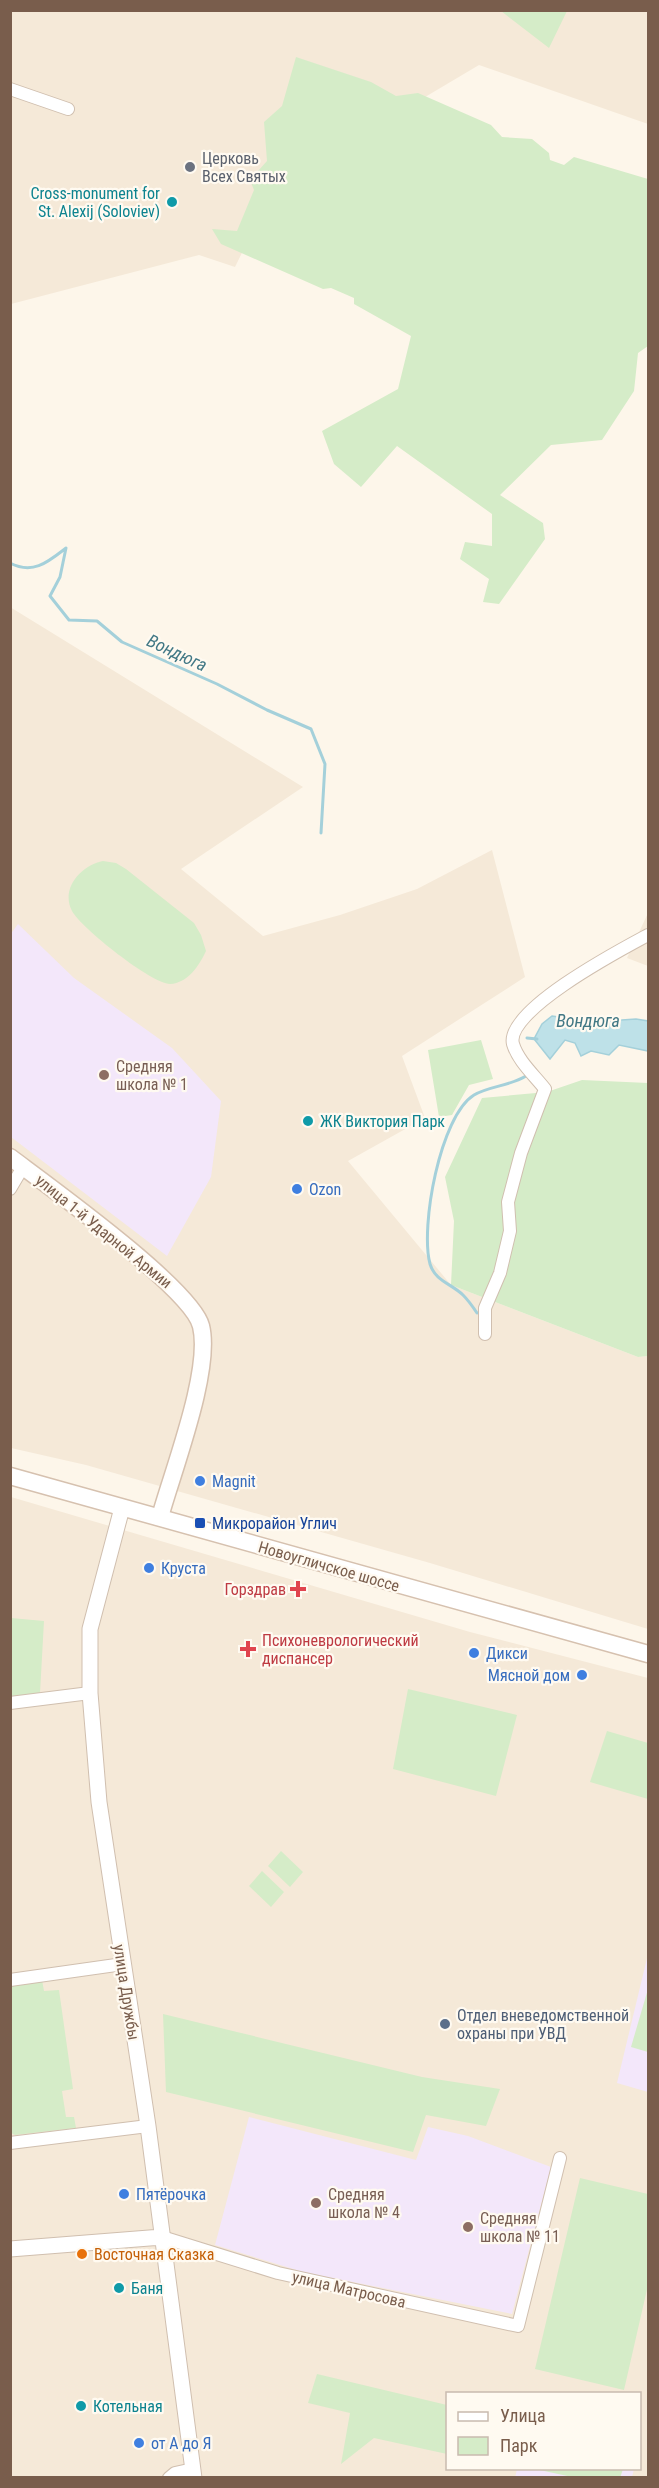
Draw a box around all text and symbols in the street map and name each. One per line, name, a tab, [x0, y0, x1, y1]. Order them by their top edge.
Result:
place label: Церковь Всех Святых	[202, 149, 286, 186]
marker: Церковь Всех Святых	[183, 160, 197, 174]
place label: Cross-monument for St. Alexij (Soloviev)	[30, 184, 160, 221]
marker: Cross-monument for St. Alexij (Soloviev)	[165, 195, 179, 209]
water label: Вондюга	[144, 630, 211, 676]
water label: Вондюга	[556, 1010, 620, 1031]
place label: Средняя школа № 1	[116, 1057, 188, 1094]
marker: Средняя школа № 1	[97, 1068, 111, 1082]
place label: ЖК Виктория Парк	[320, 1112, 445, 1131]
marker: ЖК Виктория Парк	[301, 1114, 315, 1128]
street label: улица 1-й Ударной Армии	[32, 1170, 176, 1292]
place label: Ozon	[309, 1180, 341, 1199]
marker: Ozon	[290, 1182, 304, 1196]
place label: Magnit	[212, 1472, 256, 1491]
marker: Magnit	[193, 1474, 207, 1488]
place label: Микрорайон Углич	[212, 1514, 337, 1533]
marker: Микрорайон Углич	[193, 1516, 207, 1530]
street label: Новоугличское шоссе	[256, 1537, 402, 1596]
place label: Круста	[161, 1559, 206, 1578]
marker: Круста	[142, 1561, 156, 1575]
place label: Горздрав	[224, 1580, 286, 1599]
marker: Горздрав	[291, 1582, 305, 1596]
place label: Психоневрологический диспансер	[262, 1631, 419, 1668]
marker: Психоневрологический диспансер	[239, 1640, 257, 1658]
place label: Дикси	[486, 1644, 528, 1663]
marker: Дикси	[467, 1646, 481, 1660]
place label: Мясной дом	[488, 1666, 570, 1685]
marker: Мясной дом	[575, 1668, 589, 1682]
street label: улица Дружбы	[110, 1943, 143, 2041]
place label: Отдел вневедомственной охраны при УВД	[457, 2006, 629, 2043]
marker: Отдел вневедомственной охраны при УВД	[438, 2017, 452, 2031]
place label: Пятёрочка	[136, 2185, 206, 2204]
place label: Средняя школа № 4	[328, 2185, 400, 2222]
marker: Пятёрочка	[117, 2187, 131, 2201]
marker: Средняя школа № 4	[309, 2196, 323, 2210]
place label: Средняя школа № 11	[480, 2209, 560, 2246]
marker: Средняя школа № 11	[461, 2220, 475, 2234]
place label: Восточная Сказка	[94, 2245, 214, 2264]
marker: Восточная Сказка	[75, 2247, 89, 2261]
street label: улица Матросова	[290, 2267, 407, 2312]
place label: Баня	[131, 2279, 163, 2298]
marker: Баня	[112, 2281, 126, 2295]
legend	[446, 2392, 641, 2470]
place label: Котельная	[93, 2397, 163, 2416]
marker: Котельная	[74, 2399, 88, 2413]
text: Улица	[500, 2405, 546, 2426]
place label: от А до Я	[151, 2434, 212, 2453]
text: Парк	[500, 2435, 538, 2456]
marker: от А до Я	[132, 2436, 146, 2450]

